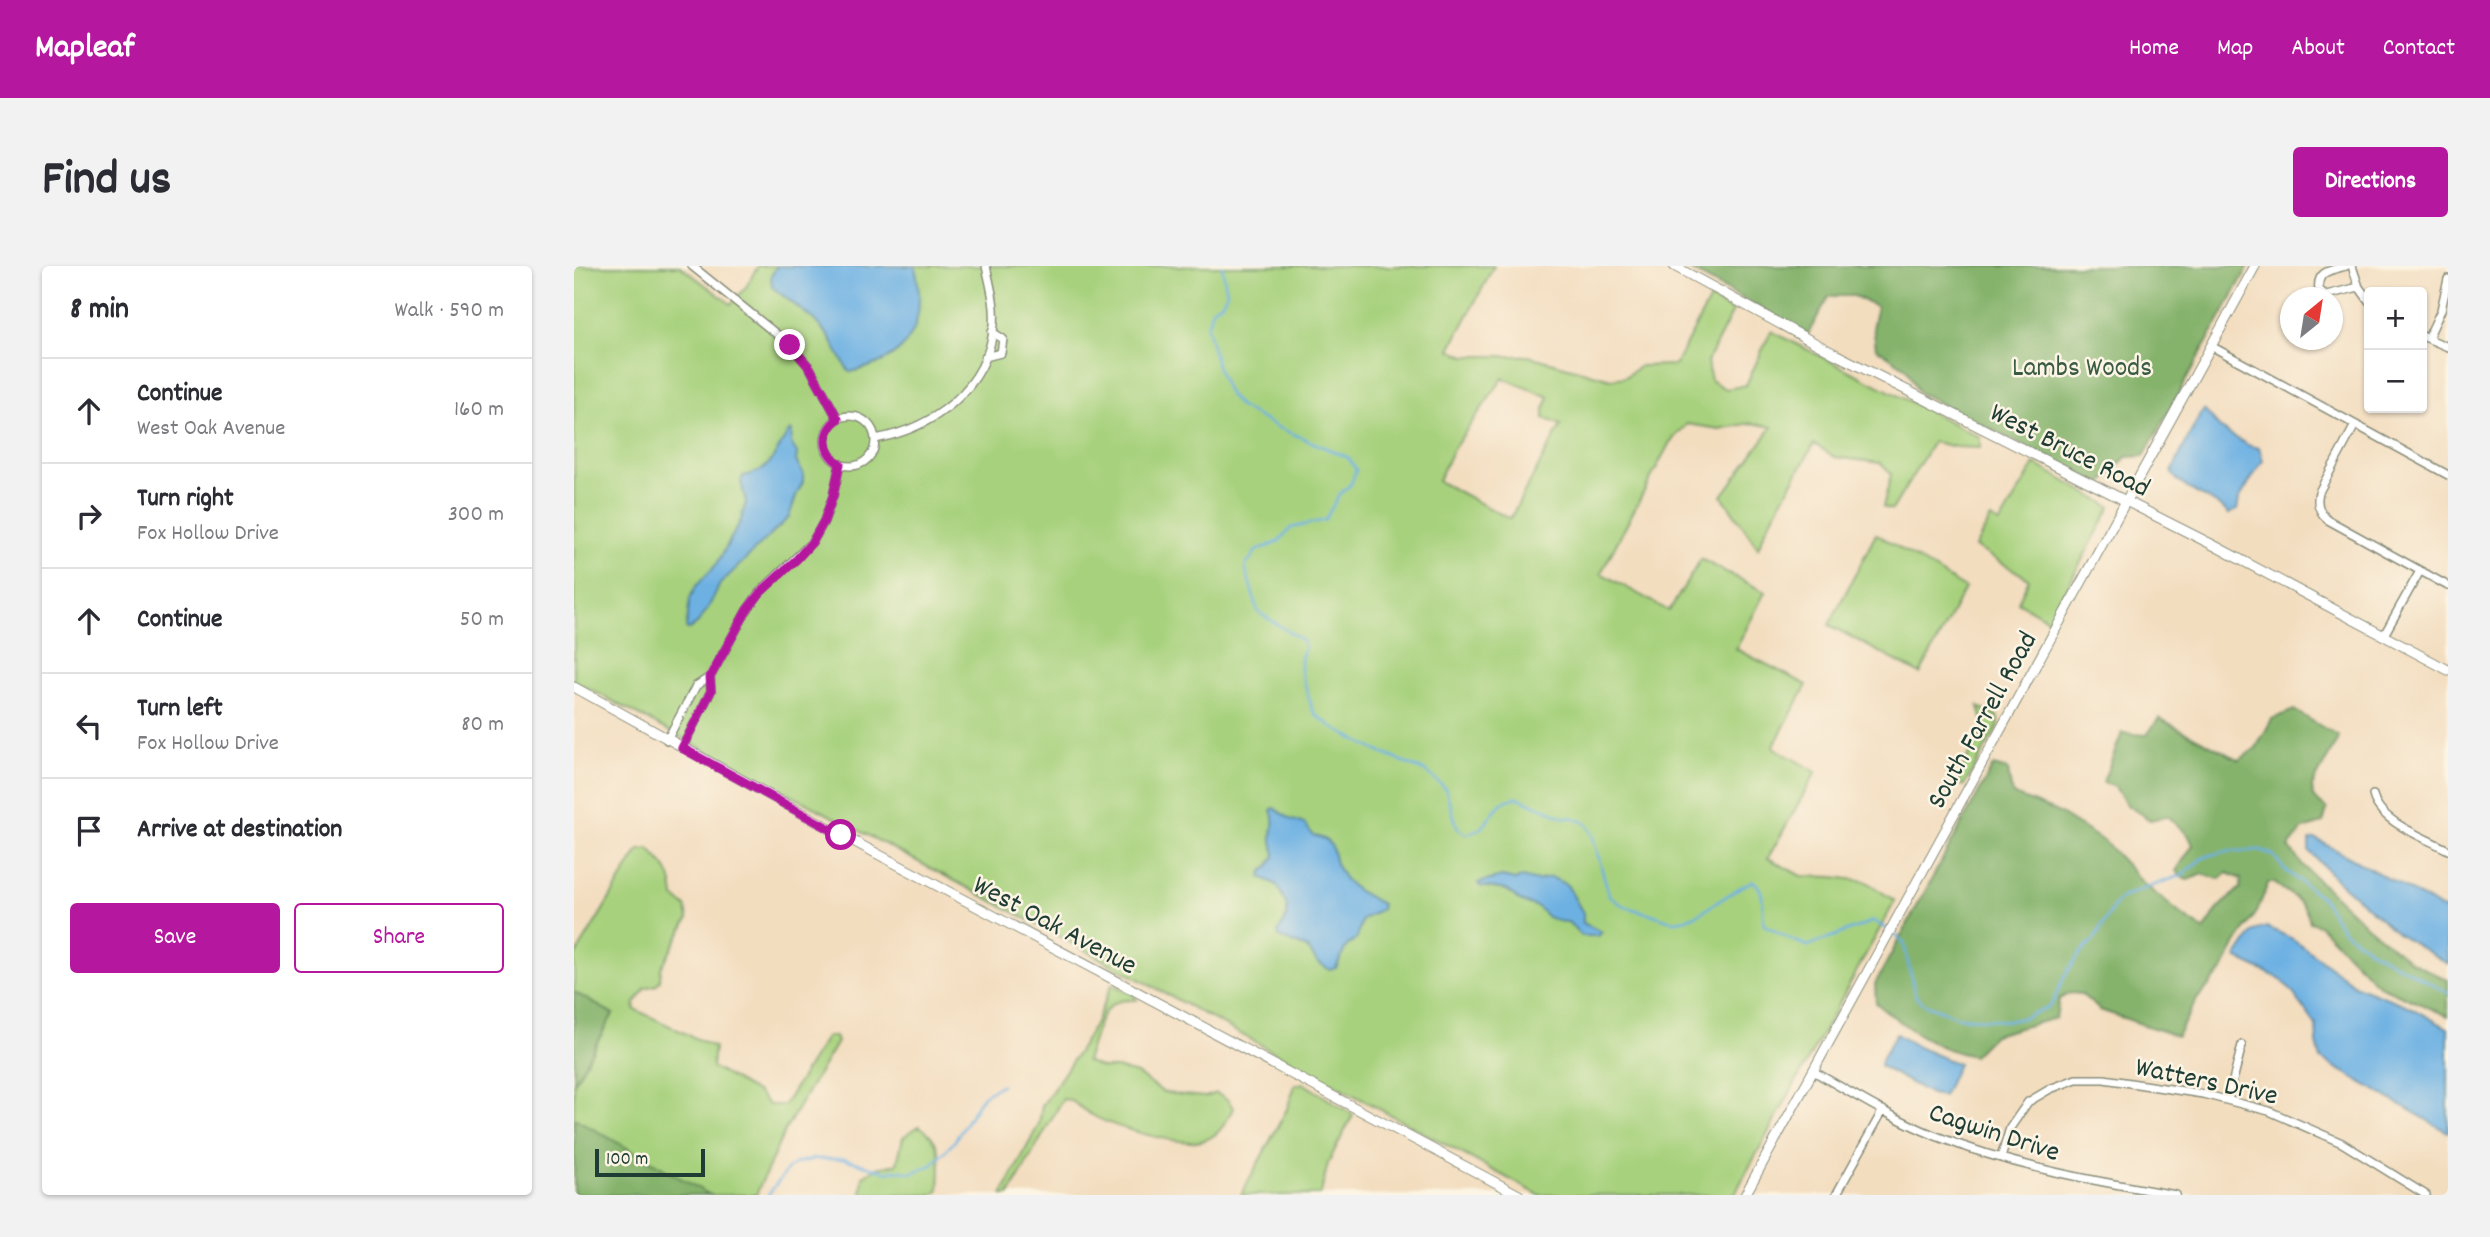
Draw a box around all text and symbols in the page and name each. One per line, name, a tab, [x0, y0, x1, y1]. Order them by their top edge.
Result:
text: Mapleaf	[35, 26, 135, 73]
text: Home	[2129, 32, 2179, 66]
text: Map	[2217, 32, 2253, 66]
text: About	[2291, 32, 2345, 66]
text: Contact	[2383, 32, 2455, 66]
text: Find us	[42, 147, 171, 217]
button: Directions	[2293, 147, 2448, 217]
north arrow	[2280, 287, 2343, 350]
map controls	[2364, 287, 2427, 413]
button: +	[2364, 287, 2427, 350]
text: 8 min	[70, 290, 129, 333]
text: Walk · 590 m	[395, 295, 504, 328]
route end	[774, 329, 805, 360]
park label: Lambs Woods	[2012, 350, 2152, 390]
button: −	[2364, 350, 2427, 413]
text: Continue	[137, 376, 222, 413]
icon: ahead	[70, 392, 108, 430]
text: 160 m	[454, 394, 504, 427]
street label: West Bruce Road	[1982, 395, 2156, 510]
text: West Oak Avenue	[137, 413, 285, 446]
text: Turn right	[137, 481, 234, 518]
icon: right	[70, 497, 108, 535]
text: 300 m	[448, 499, 504, 532]
text: Fox Hollow Drive	[137, 518, 279, 551]
icon: ahead	[70, 602, 108, 640]
text: Continue	[137, 602, 222, 639]
text: 50 m	[460, 604, 504, 637]
street label: South Farrell Road	[1919, 625, 2050, 817]
text: Turn left	[137, 691, 223, 728]
icon: left	[70, 707, 108, 745]
text: 80 m	[461, 709, 504, 742]
text: Fox Hollow Drive	[137, 728, 279, 761]
icon: arrive	[70, 812, 108, 850]
text: Arrive at destination	[137, 812, 342, 849]
route start	[825, 819, 856, 850]
street label: West Oak Avenue	[965, 867, 1143, 987]
button: Save	[70, 903, 280, 973]
button: Share	[294, 903, 504, 973]
street label: Watters Drive	[2131, 1049, 2281, 1118]
street label: Cagwin Drive	[1923, 1095, 2064, 1175]
scale bar	[595, 1146, 705, 1178]
text: 100 m	[606, 1147, 648, 1174]

